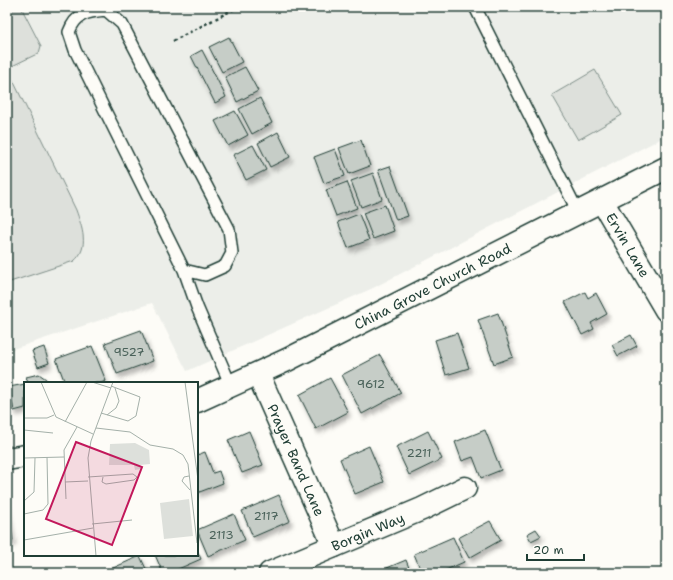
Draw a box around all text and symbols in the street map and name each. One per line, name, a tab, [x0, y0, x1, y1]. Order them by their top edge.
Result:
street label: Ervin Lane	[602, 209, 654, 281]
street label: China Grove Church Road	[351, 239, 514, 334]
house number: 9527	[114, 344, 144, 360]
house number: 9612	[357, 376, 385, 392]
inset map	[24, 382, 198, 556]
street label: Prayer Band Lane	[263, 401, 329, 519]
house number: 2211	[406, 445, 432, 461]
house number: 2117	[253, 508, 279, 524]
street label: Borgin Way	[328, 509, 407, 555]
house number: 2113	[208, 527, 234, 543]
scale bar	[527, 536, 584, 562]
text: 20 m	[533, 542, 564, 558]

